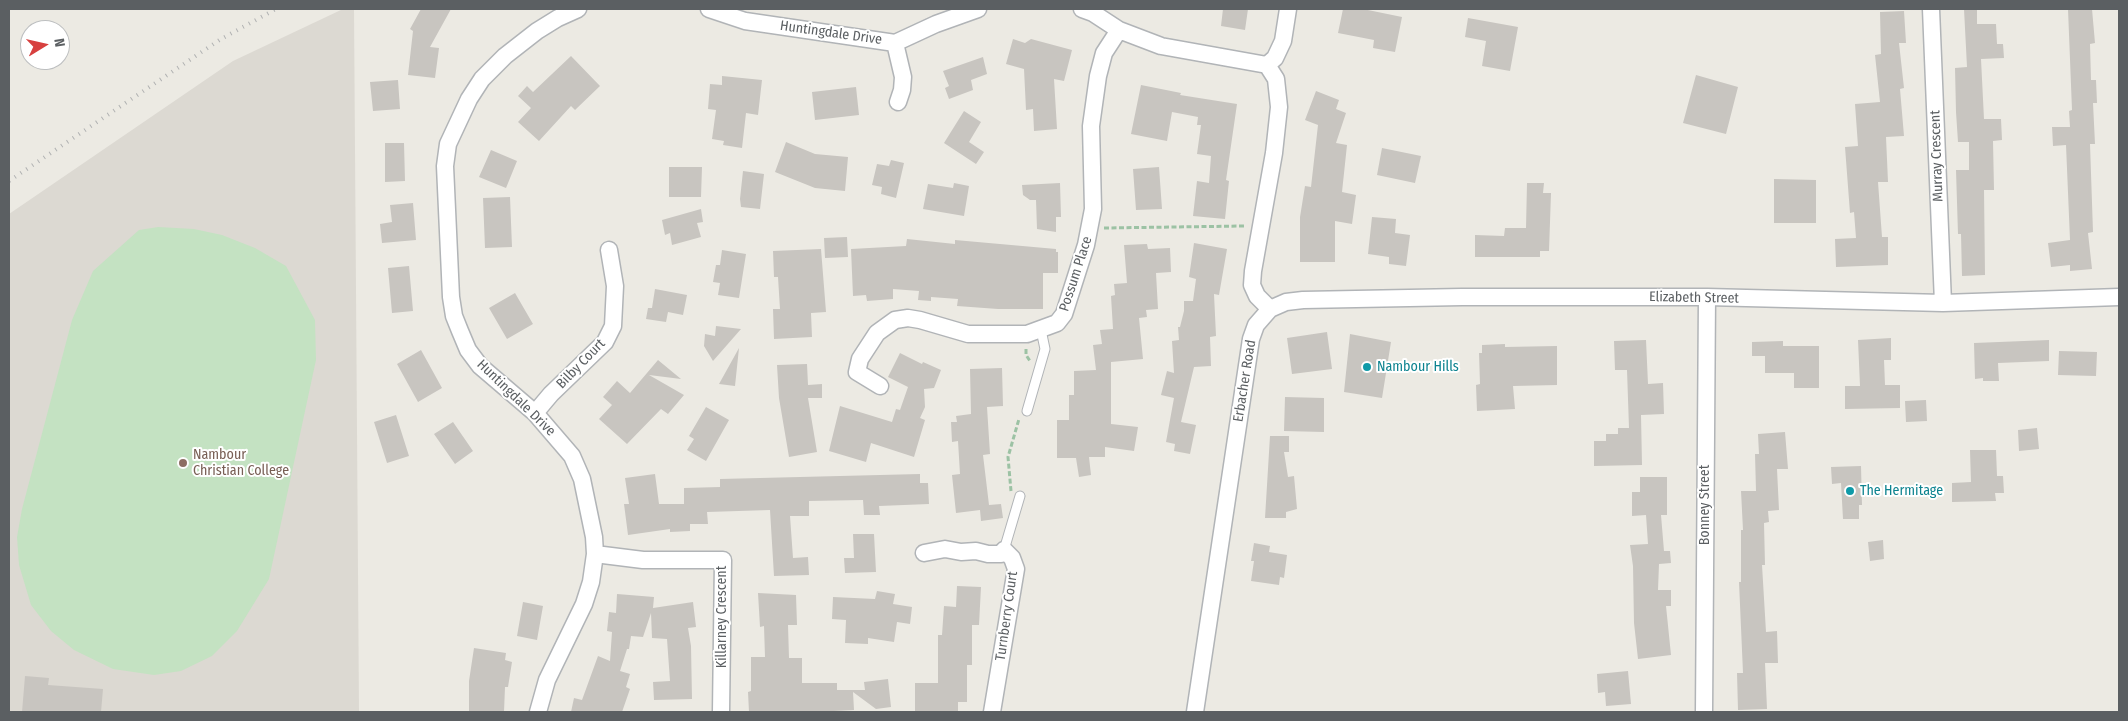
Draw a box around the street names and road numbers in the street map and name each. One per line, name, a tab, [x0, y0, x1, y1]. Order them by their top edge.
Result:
street label: Huntingdale Drive	[779, 18, 883, 48]
street label: Murray Crescent	[1927, 110, 1947, 202]
street label: Possum Place	[1056, 234, 1096, 314]
street label: Elizabeth Street	[1649, 289, 1739, 307]
street label: Bilby Court	[553, 336, 609, 392]
street label: Erbacher Road	[1230, 339, 1260, 423]
street label: Huntingdale Drive	[473, 356, 559, 440]
street label: Bonney Street	[1697, 465, 1713, 545]
street label: Killarney Crescent	[714, 566, 730, 668]
street label: Turnberry Court	[992, 570, 1022, 662]

